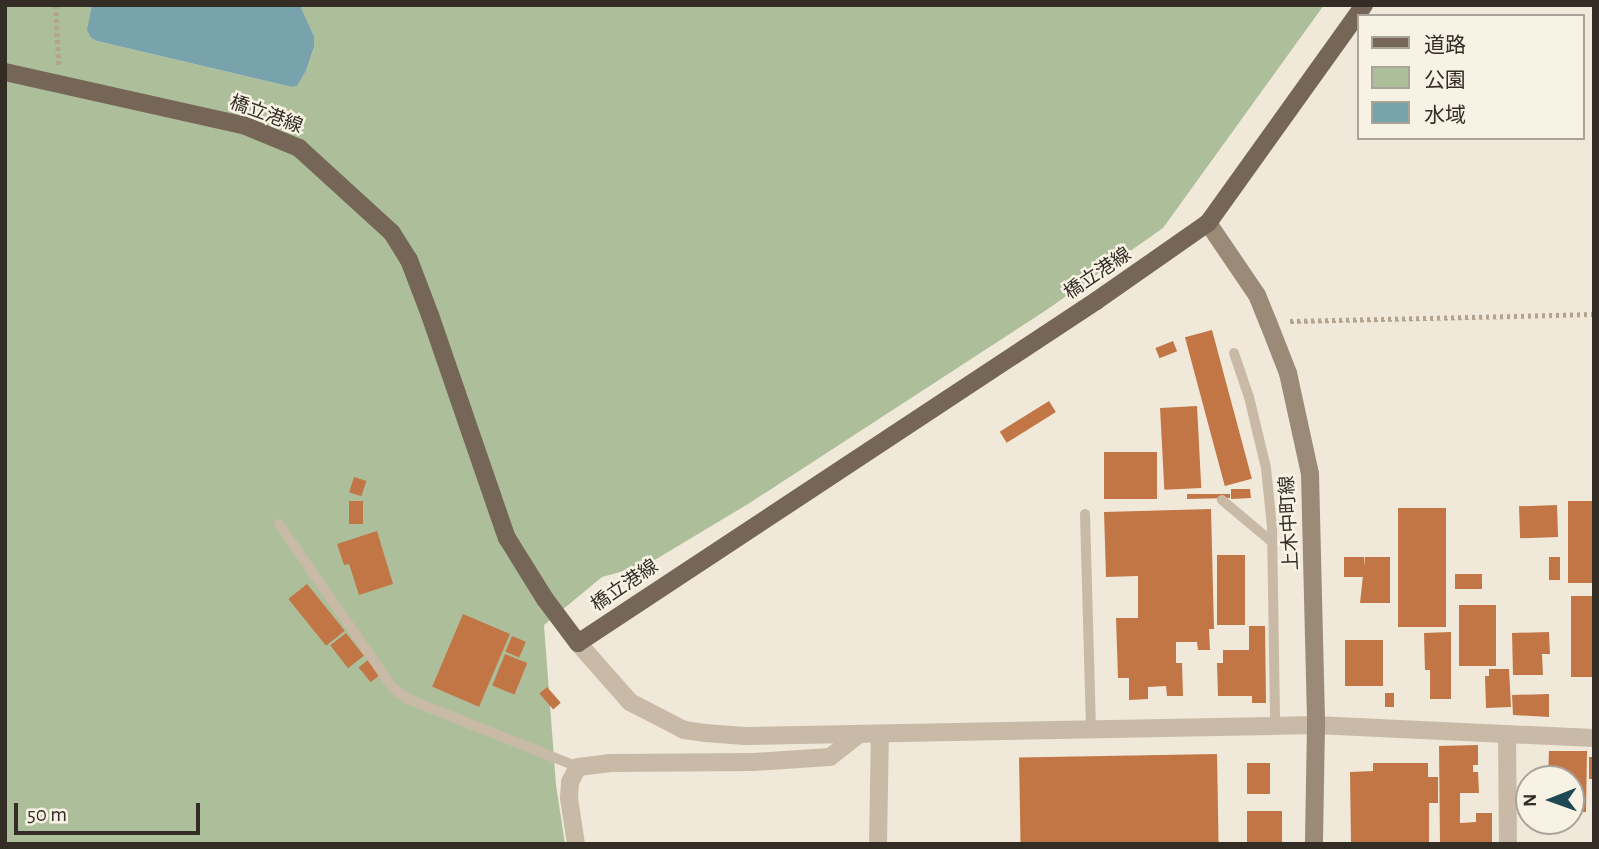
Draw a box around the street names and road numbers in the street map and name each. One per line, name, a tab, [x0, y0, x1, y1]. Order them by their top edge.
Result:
street label: 橋立港線	[226, 91, 306, 139]
street label: 橋立港線	[1060, 243, 1136, 305]
street label: 上木中町線	[1276, 475, 1304, 571]
street label: 橋立港線	[587, 555, 663, 617]

